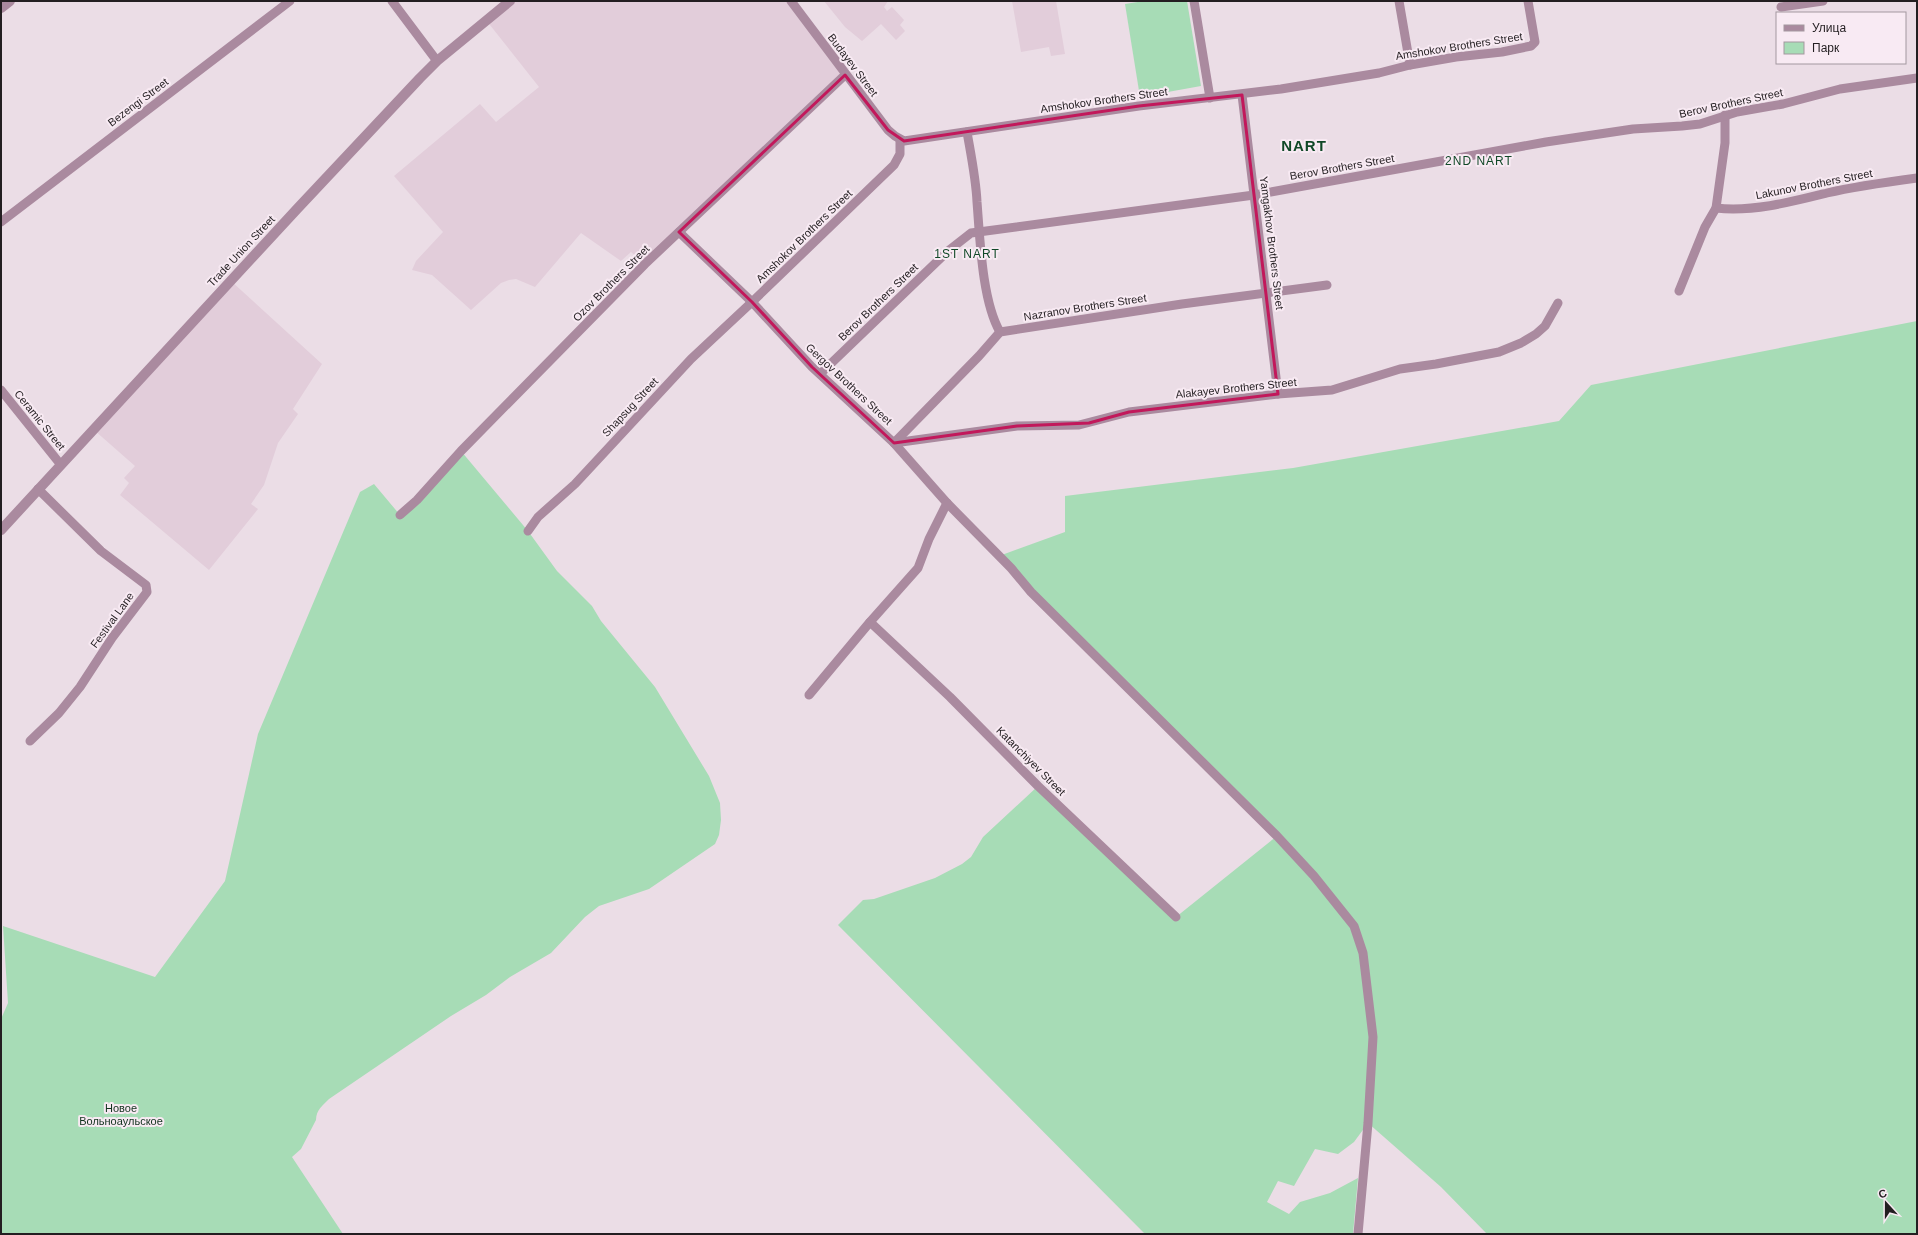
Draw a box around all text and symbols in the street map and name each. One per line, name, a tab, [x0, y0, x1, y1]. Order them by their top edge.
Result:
legend	[1776, 12, 1906, 64]
text: Улица	[1812, 21, 1846, 35]
street label: Amshokov Brothers Street	[1395, 30, 1523, 62]
street label: Budayev Street	[826, 31, 880, 99]
text: Парк	[1812, 41, 1840, 55]
street label: Bezengi Street	[106, 75, 170, 129]
street label: Amshokov Brothers Street	[1040, 85, 1168, 115]
street label: Berov Brothers Street	[1678, 86, 1784, 120]
district label: NART	[1281, 137, 1327, 154]
street label: Berov Brothers Street	[1289, 152, 1395, 182]
district label: 2ND NART	[1445, 154, 1513, 168]
street label: Lakunov Brothers Street	[1755, 167, 1873, 201]
street label: Yamgakhov Brothers Street	[1258, 176, 1286, 310]
street label: Amshokov Brothers Street	[754, 187, 854, 285]
street label: Trade Union Street	[205, 213, 277, 289]
street label: Ozov Brothers Street	[570, 242, 652, 324]
district label: 1ST NART	[934, 247, 1000, 261]
street label: Berov Brothers Street	[836, 261, 920, 343]
street label: Nazranov Brothers Street	[1023, 291, 1147, 323]
street label: Gergov Brothers Street	[804, 341, 894, 427]
street label: Shapsug Street	[600, 375, 660, 439]
street label: Alakayev Brothers Street	[1175, 376, 1297, 400]
street label: Ceramic Street	[12, 388, 68, 452]
street label: Festival Lane	[88, 590, 136, 650]
street label: Katanchiyev Street	[994, 724, 1068, 798]
park label: Новое Вольноаульское	[79, 1102, 163, 1127]
north arrow	[1866, 1183, 1906, 1223]
text: С	[1877, 1187, 1888, 1201]

